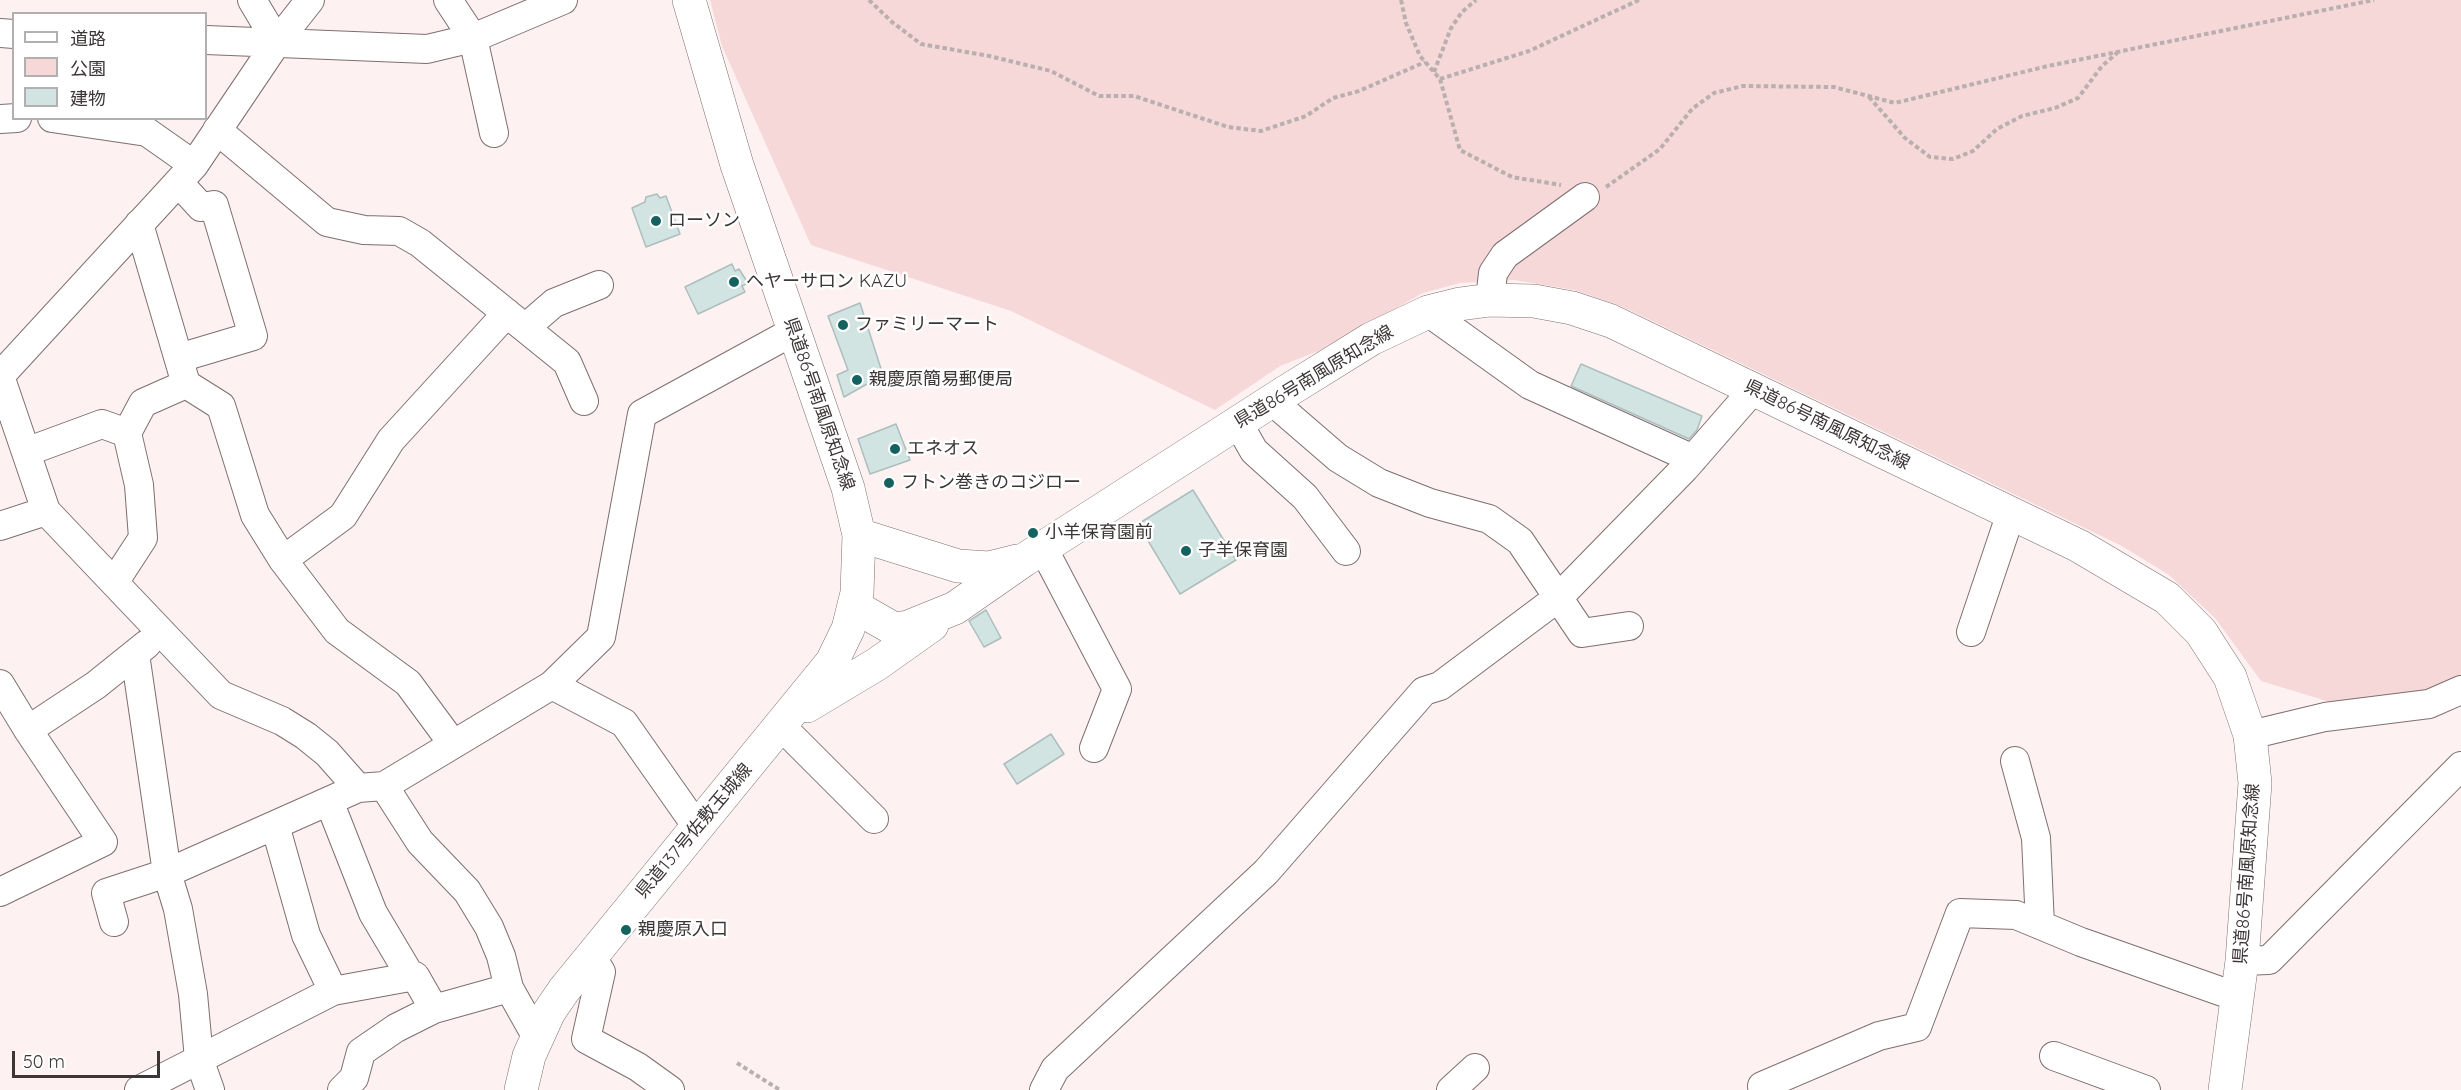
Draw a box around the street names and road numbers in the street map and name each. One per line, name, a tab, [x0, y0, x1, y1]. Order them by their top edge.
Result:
street label: 県道86号南風原知念線	[779, 315, 859, 493]
street label: 県道86号南風原知念線	[1231, 321, 1397, 433]
street label: 県道86号南風原知念線	[1741, 376, 1913, 474]
street label: 県道137号佐敷玉城線	[631, 759, 757, 903]
street label: 県道86号南風原知念線	[2230, 783, 2264, 965]

